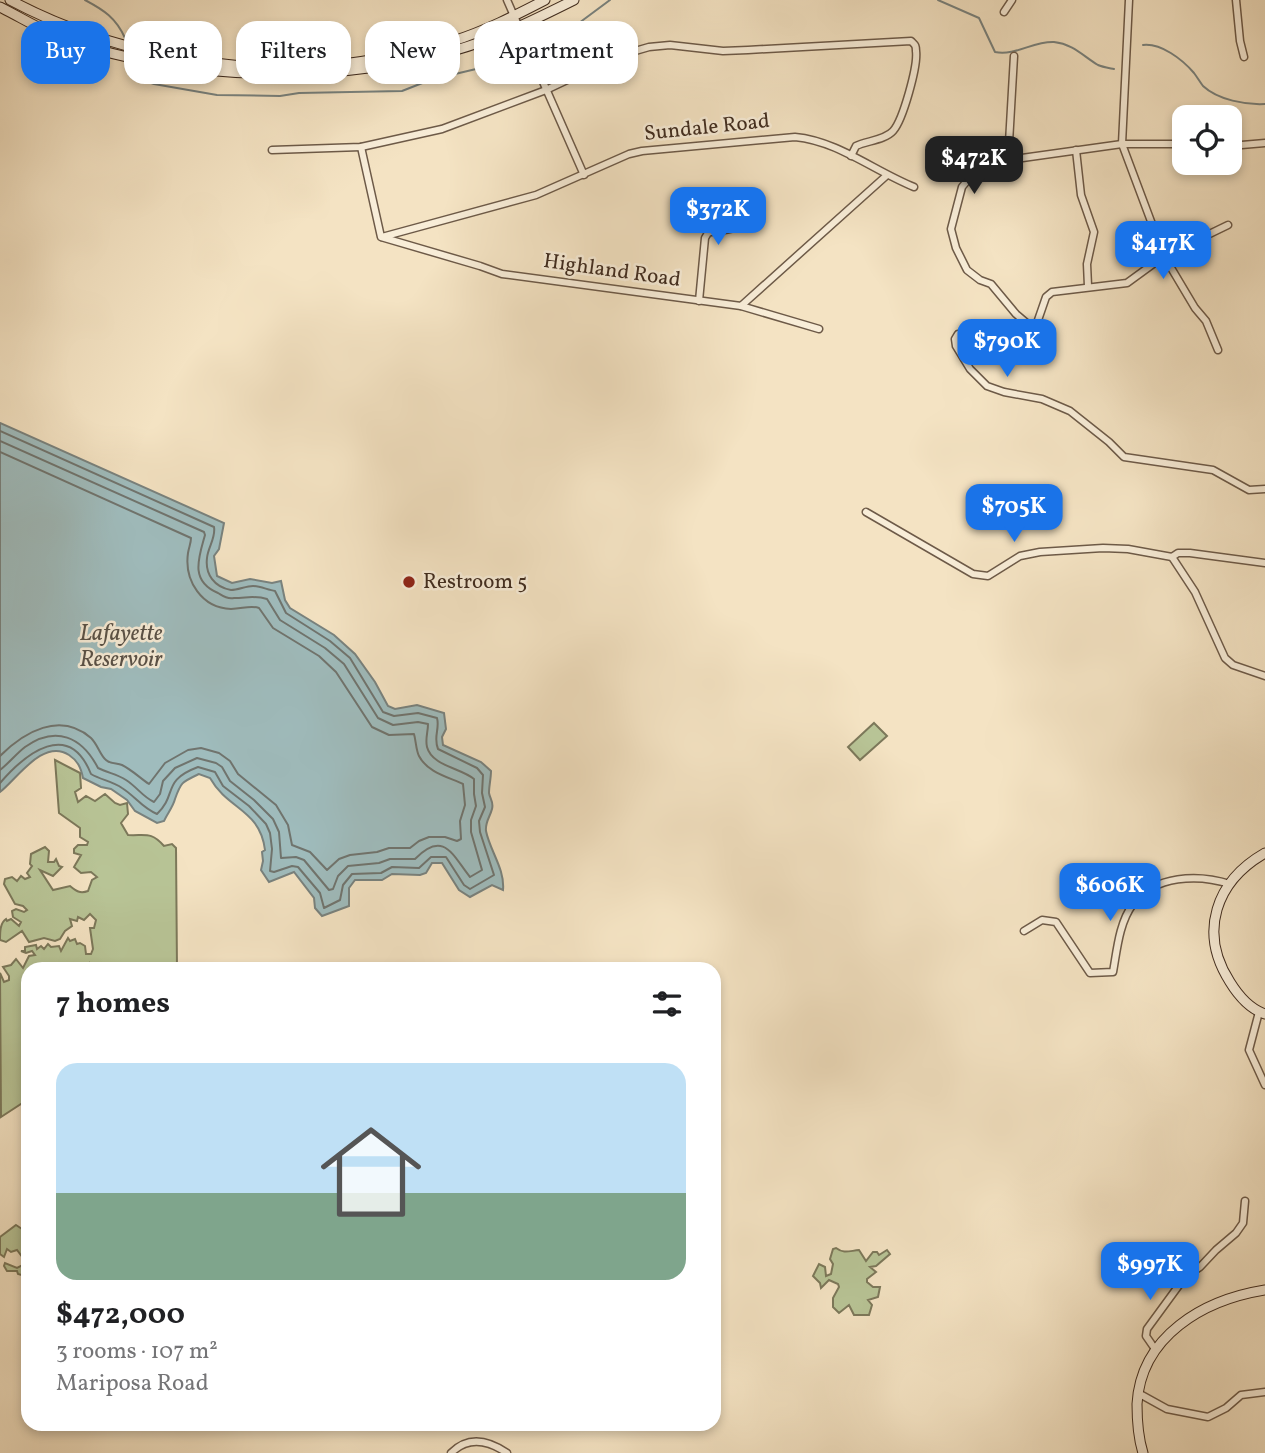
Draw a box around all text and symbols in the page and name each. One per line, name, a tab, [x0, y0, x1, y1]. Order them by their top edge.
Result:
chip: Buy	[21, 21, 110, 84]
chip: Rent	[124, 21, 222, 84]
chip: Filters	[236, 21, 351, 84]
chip: New	[365, 21, 460, 84]
chip: Apartment	[474, 21, 638, 84]
map controls	[1172, 105, 1242, 175]
button: locate	[1172, 105, 1242, 175]
street label: Sundale Road	[643, 107, 771, 149]
pin: $472K	[925, 136, 1023, 196]
text: $472K	[941, 143, 1007, 175]
pin: $372K	[669, 188, 767, 247]
text: $372K	[686, 194, 750, 226]
pin: $417K	[1114, 222, 1212, 281]
text: $417K	[1131, 228, 1195, 260]
street label: Highland Road	[542, 247, 682, 295]
pin: $790K	[958, 320, 1056, 379]
text: $790K	[973, 326, 1041, 358]
pin: $705K	[965, 484, 1063, 544]
text: $705K	[982, 491, 1046, 523]
place label: Restroom 5	[423, 568, 527, 597]
marker: Restroom 5	[401, 574, 417, 590]
water label: Lafayette Reservoir	[79, 618, 163, 676]
pin: $606K	[1061, 864, 1159, 923]
text: $606K	[1075, 870, 1145, 902]
text: 7 homes	[56, 983, 170, 1025]
icon: filters	[648, 985, 686, 1023]
icon: home	[308, 1109, 434, 1235]
pin: $997K	[1101, 1242, 1199, 1302]
text: $997K	[1117, 1249, 1183, 1281]
text: $472,000	[56, 1294, 185, 1336]
text: 3 rooms · 107 m²	[56, 1336, 218, 1368]
text: Mariposa Road	[56, 1368, 209, 1400]

